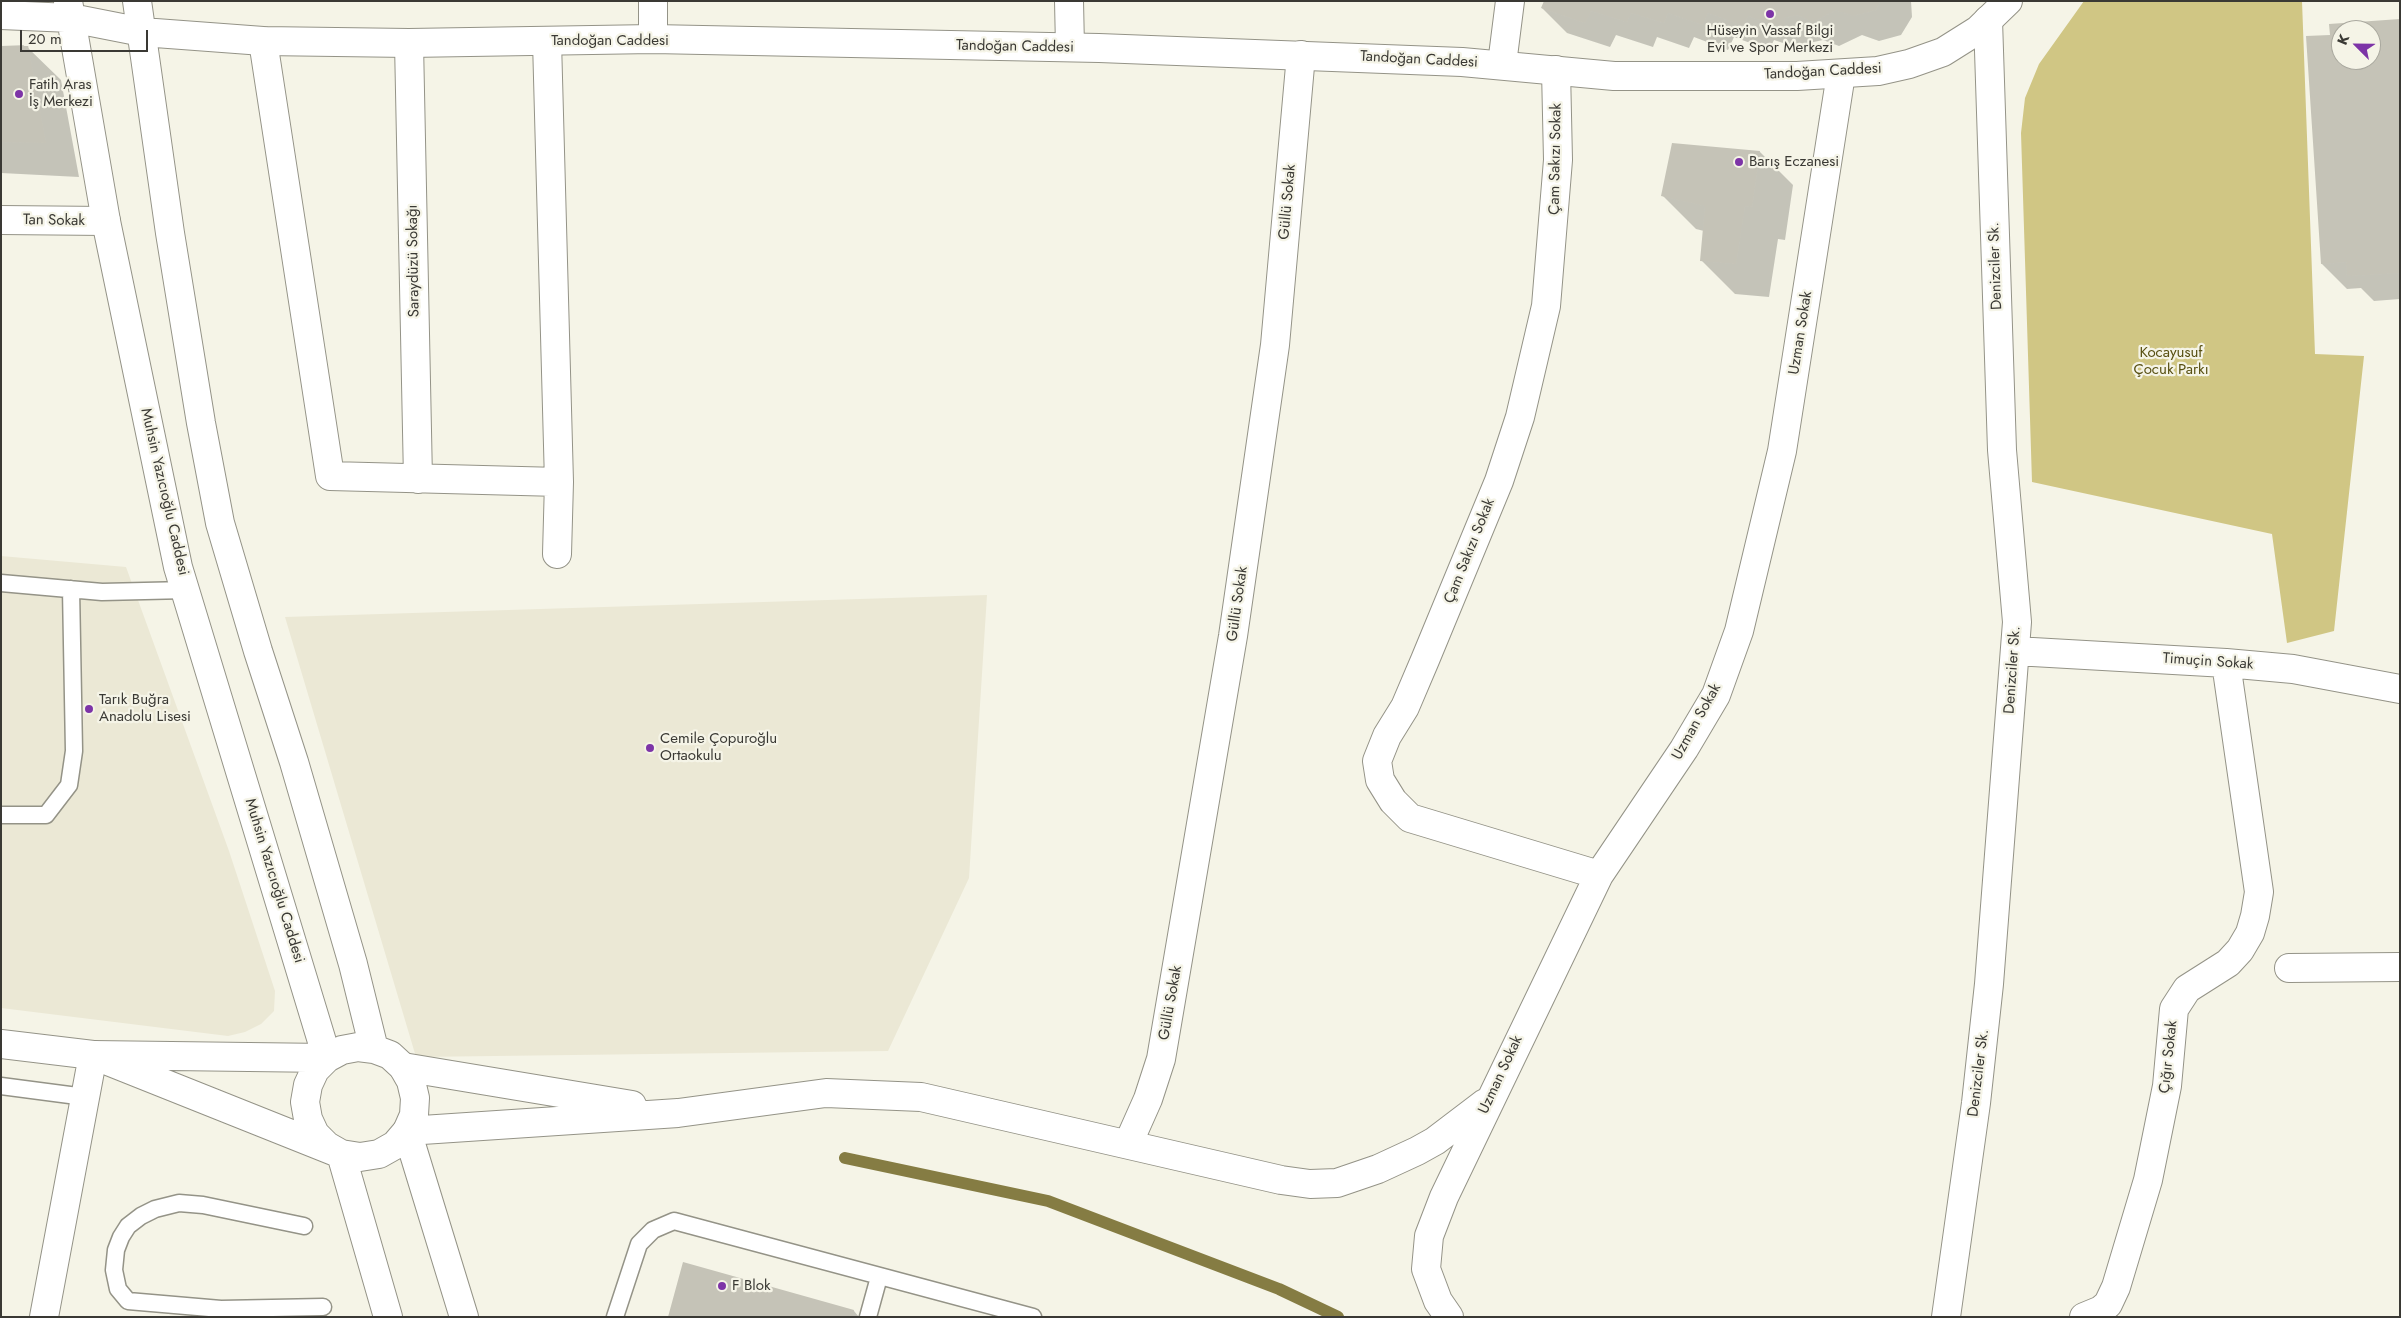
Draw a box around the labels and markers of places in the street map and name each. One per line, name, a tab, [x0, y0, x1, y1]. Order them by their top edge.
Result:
marker: Hüseyin Vassaf Bilgi Evi ve Spor Merkezi	[1764, 8, 1776, 20]
place label: Hüseyin Vassaf Bilgi Evi ve Spor Merkezi	[1707, 22, 1833, 57]
place label: Fatih Aras İş Merkezi	[29, 76, 93, 111]
marker: Fatih Aras İş Merkezi	[13, 88, 25, 100]
place label: Barış Eczanesi	[1749, 153, 1839, 171]
marker: Barış Eczanesi	[1733, 156, 1745, 168]
place label: Tarık Buğra Anadolu Lisesi	[99, 691, 191, 726]
marker: Tarık Buğra Anadolu Lisesi	[83, 703, 95, 715]
place label: Cemile Çopuroğlu Ortaokulu	[660, 730, 777, 765]
marker: Cemile Çopuroğlu Ortaokulu	[644, 742, 656, 754]
place label: F Blok	[732, 1277, 771, 1295]
marker: F Blok	[716, 1280, 728, 1292]

